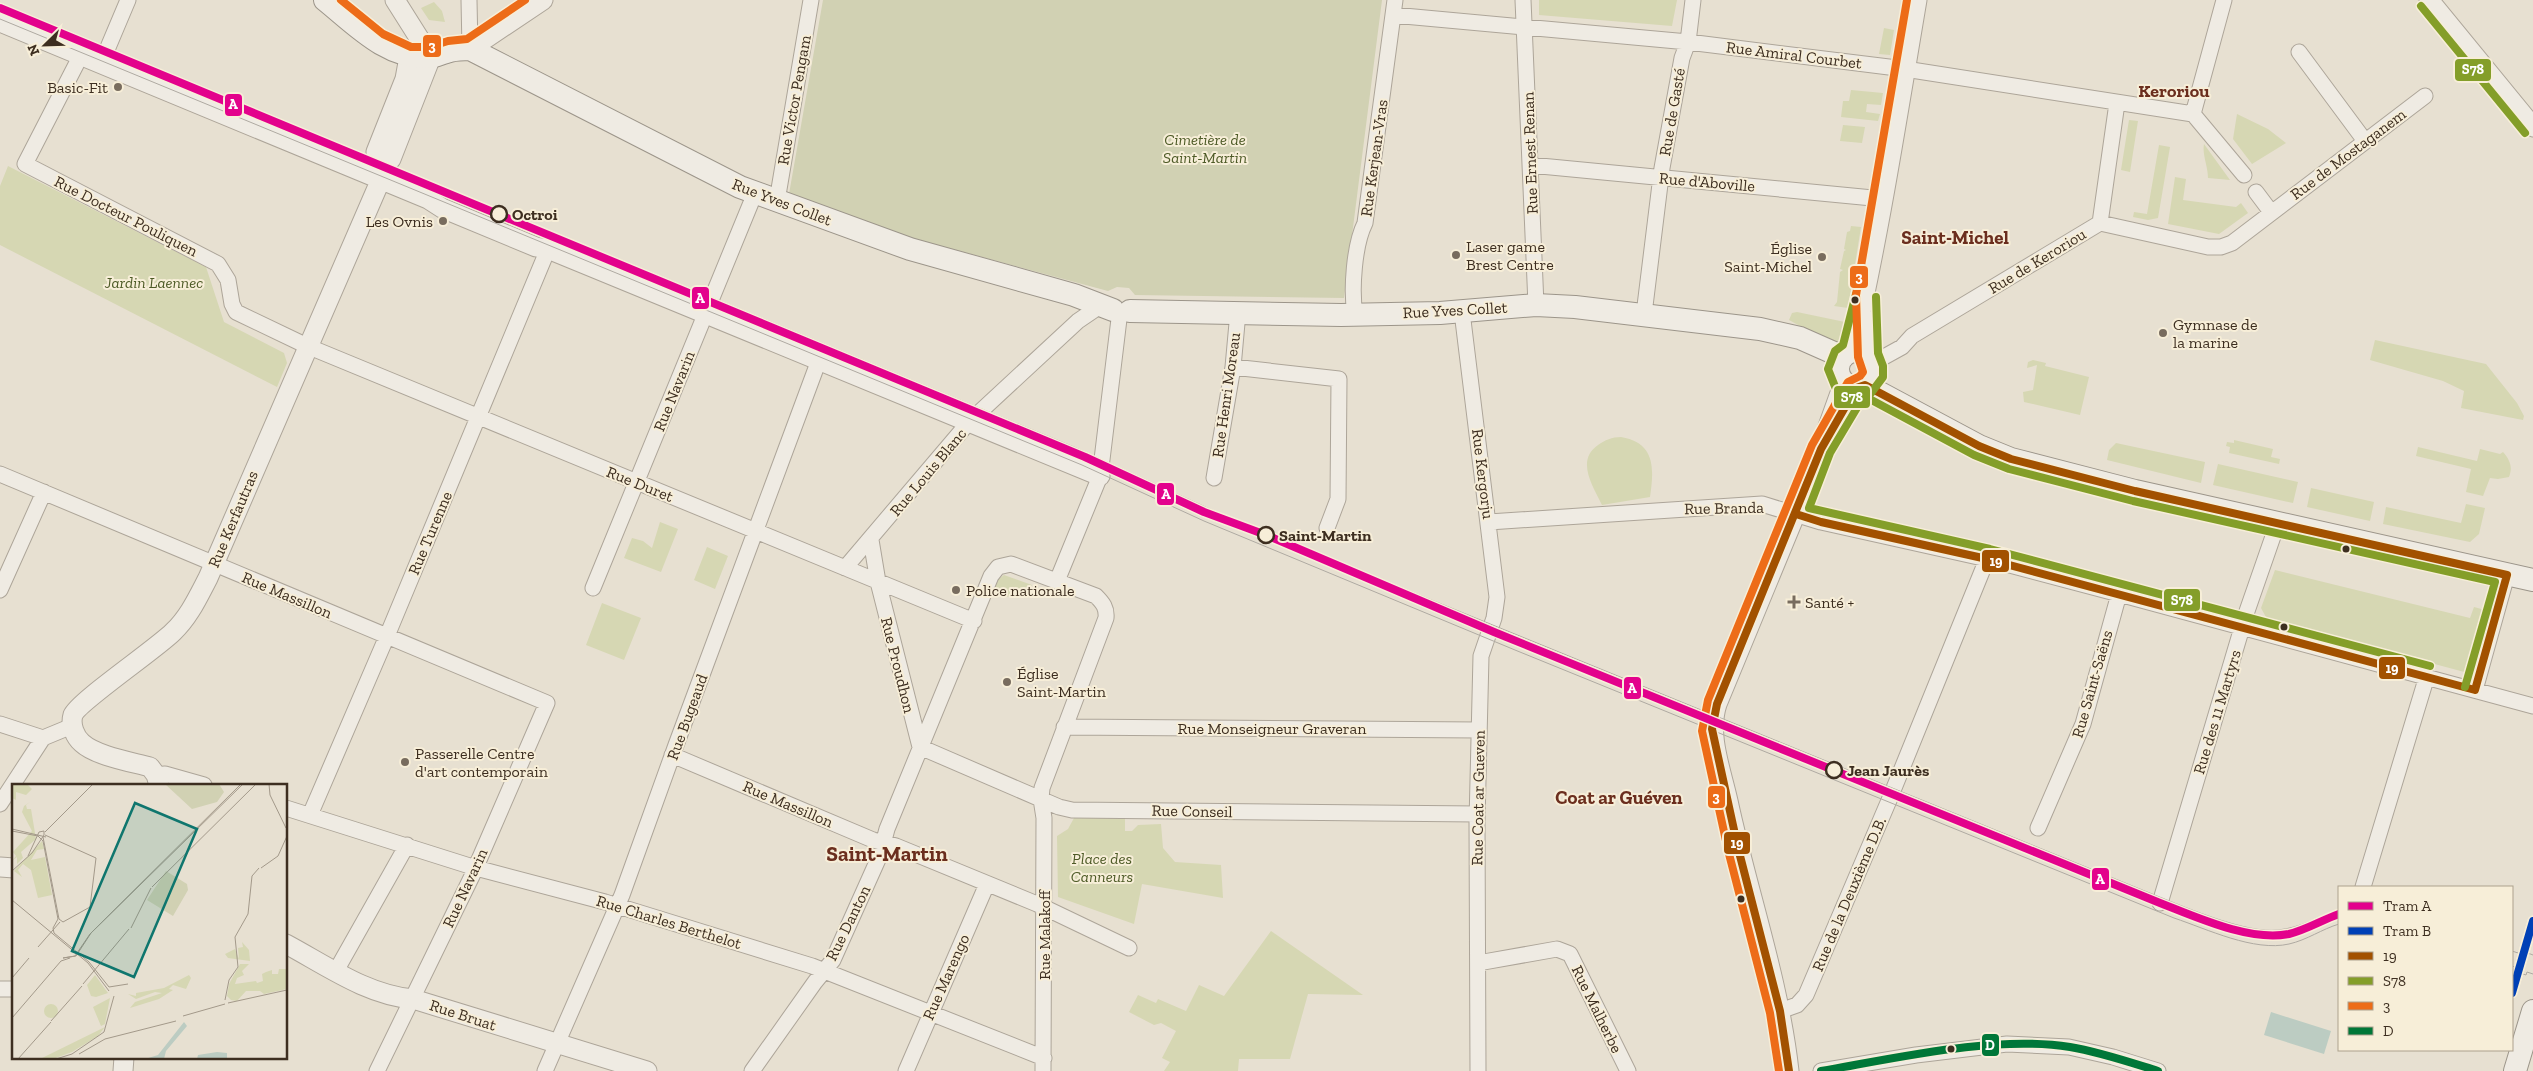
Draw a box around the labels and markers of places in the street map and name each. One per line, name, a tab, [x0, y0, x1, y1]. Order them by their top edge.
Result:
place label: Basic-Fit	[47, 78, 108, 97]
marker: Basic-Fit	[112, 81, 124, 93]
marker: Octroi	[490, 205, 508, 223]
place label: Octroi	[512, 205, 558, 224]
place label: Les Ovnis	[366, 212, 433, 231]
marker: Les Ovnis	[437, 215, 449, 227]
place label: Laser game Brest Centre	[1466, 237, 1554, 274]
place label: Église Saint-Michel	[1724, 239, 1812, 276]
marker: Laser game Brest Centre	[1450, 249, 1462, 261]
marker: Église Saint-Michel	[1816, 251, 1828, 263]
unlabelled marker	[1850, 295, 1860, 305]
place label: Gymnase de la marine	[2173, 315, 2257, 352]
marker: Gymnase de la marine	[2157, 327, 2169, 339]
marker: Saint-Martin	[1257, 526, 1275, 544]
place label: Saint-Martin	[1279, 526, 1372, 545]
unlabelled marker	[2341, 544, 2351, 554]
place label: Police nationale	[966, 581, 1075, 600]
marker: Police nationale	[950, 584, 962, 596]
place label: Santé +	[1805, 593, 1855, 612]
marker: Santé +	[1787, 595, 1801, 609]
unlabelled marker	[2279, 622, 2289, 632]
place label: Église Saint-Martin	[1017, 664, 1107, 701]
marker: Église Saint-Martin	[1001, 676, 1013, 688]
place label: Passerelle Centre d'art contemporain	[415, 744, 549, 781]
marker: Passerelle Centre d'art contemporain	[399, 756, 411, 768]
marker: Jean Jaurès	[1825, 761, 1843, 779]
place label: Jean Jaurès	[1847, 761, 1929, 780]
unlabelled marker	[1736, 894, 1746, 904]
unlabelled marker	[1946, 1044, 1956, 1054]

